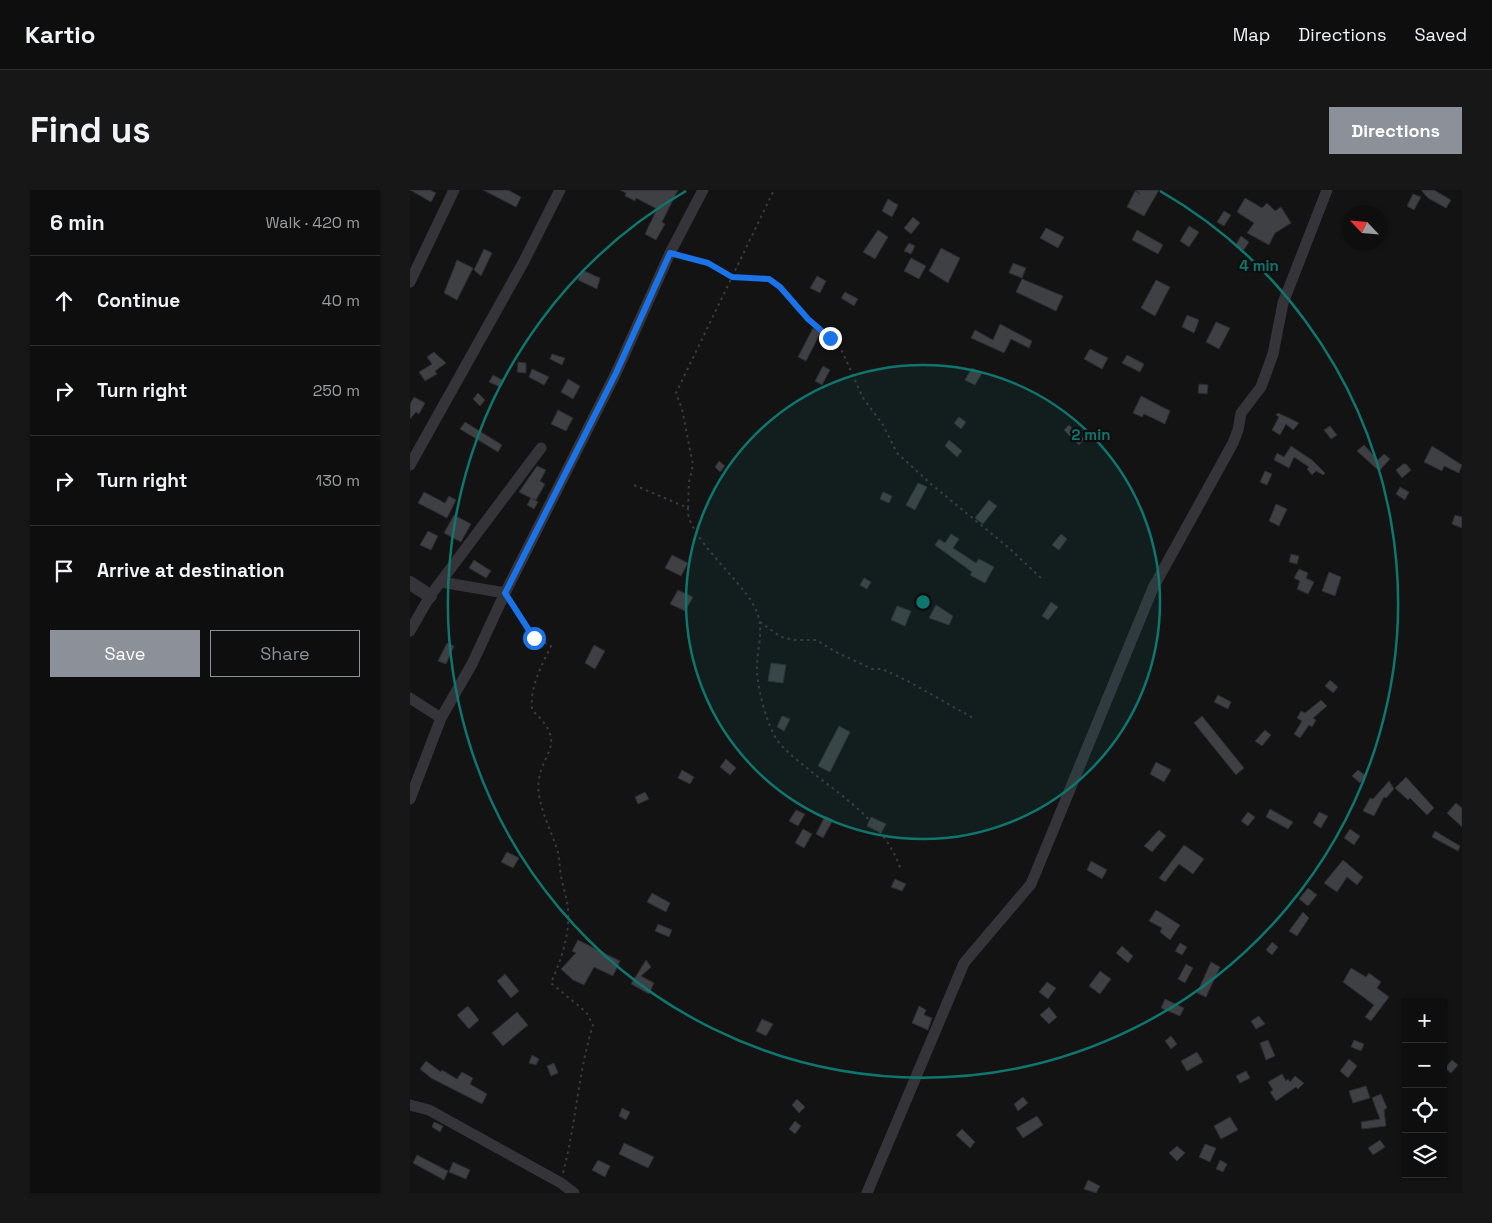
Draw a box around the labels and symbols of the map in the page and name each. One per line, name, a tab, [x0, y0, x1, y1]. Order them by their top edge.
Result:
north arrow	[1342, 205, 1387, 250]
text: 4 min	[1239, 256, 1279, 275]
route end	[819, 327, 842, 350]
text: 2 min	[1072, 425, 1110, 444]
centre of rings	[914, 593, 932, 611]
route start	[523, 627, 546, 650]

